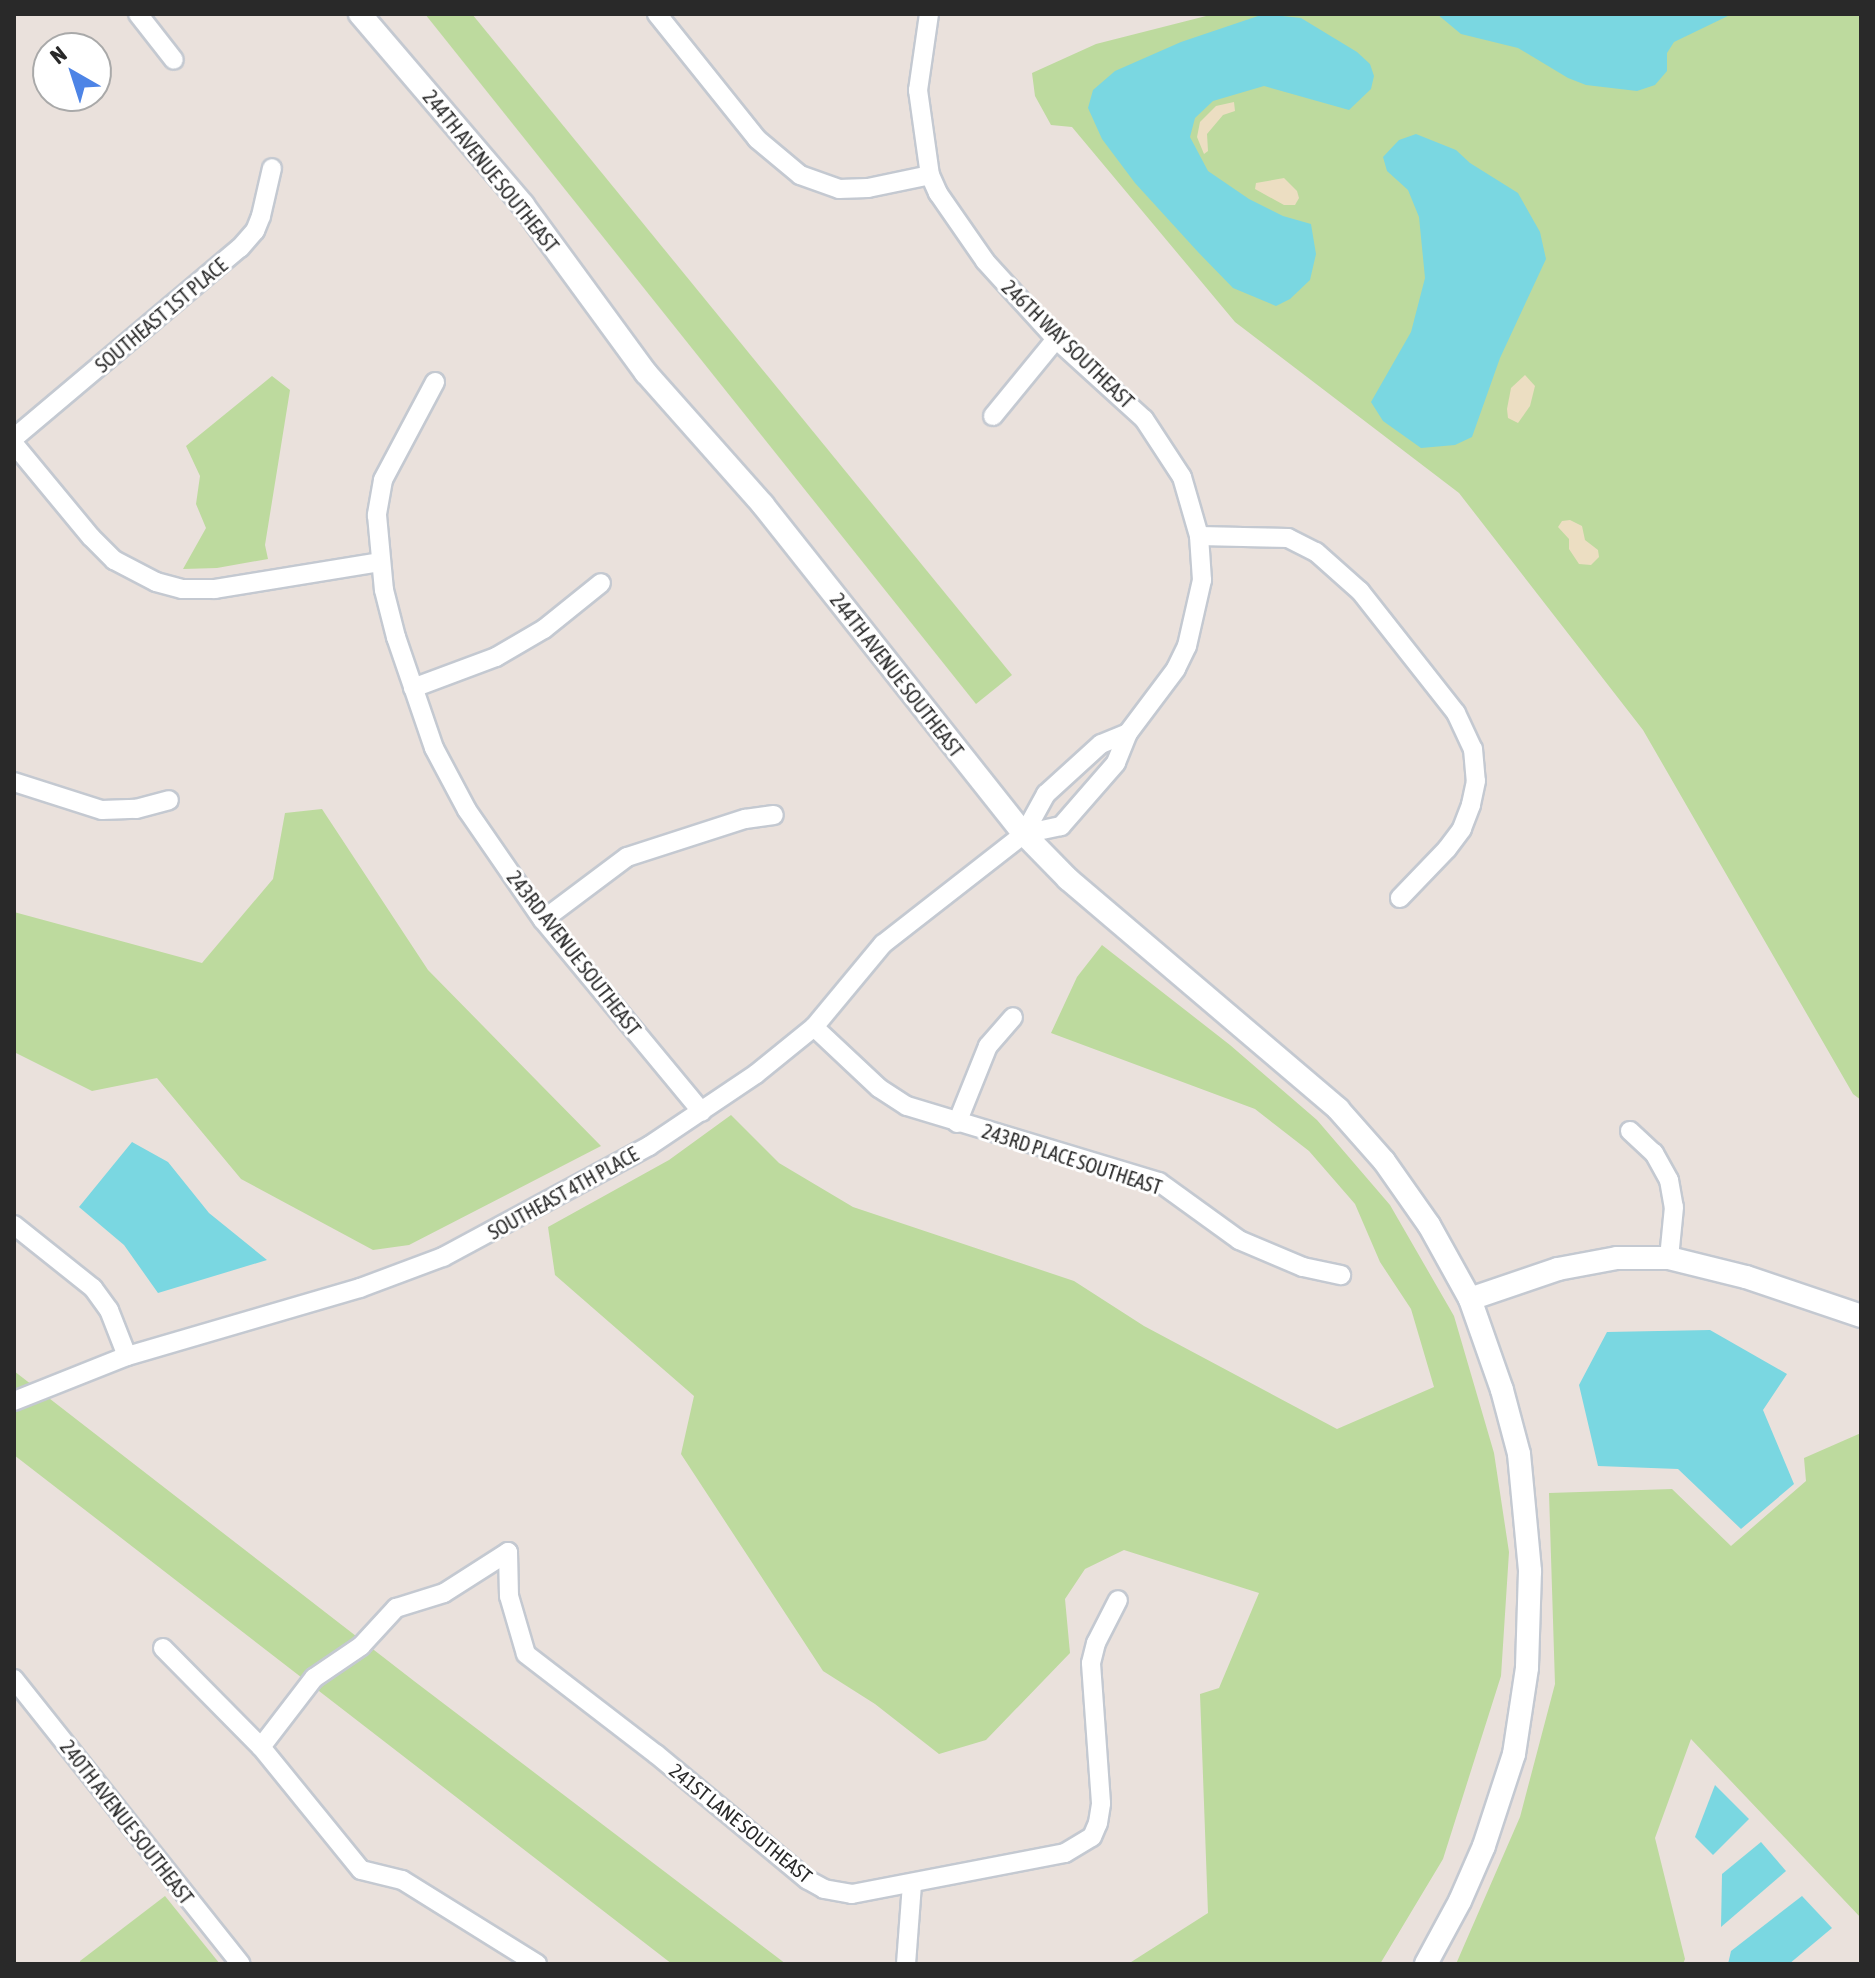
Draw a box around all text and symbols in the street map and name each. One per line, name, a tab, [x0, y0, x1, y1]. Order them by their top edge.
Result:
north arrow	[32, 32, 112, 112]
text: N	[45, 41, 71, 69]
street label: 244TH AVENUE SOUTHEAST	[418, 85, 564, 257]
street label: SOUTHEAST 1ST PLACE	[90, 253, 232, 377]
street label: 246TH WAY SOUTHEAST	[997, 275, 1139, 413]
street label: 244TH AVENUE SOUTHEAST	[825, 588, 969, 762]
street label: 243RD AVENUE SOUTHEAST	[502, 866, 646, 1040]
street label: 243RD PLACE SOUTHEAST	[979, 1119, 1165, 1199]
street label: SOUTHEAST 4TH PLACE	[484, 1142, 642, 1244]
street label: 240TH AVENUE SOUTHEAST	[55, 1735, 199, 1909]
street label: 241ST LANE SOUTHEAST	[665, 1758, 817, 1888]

